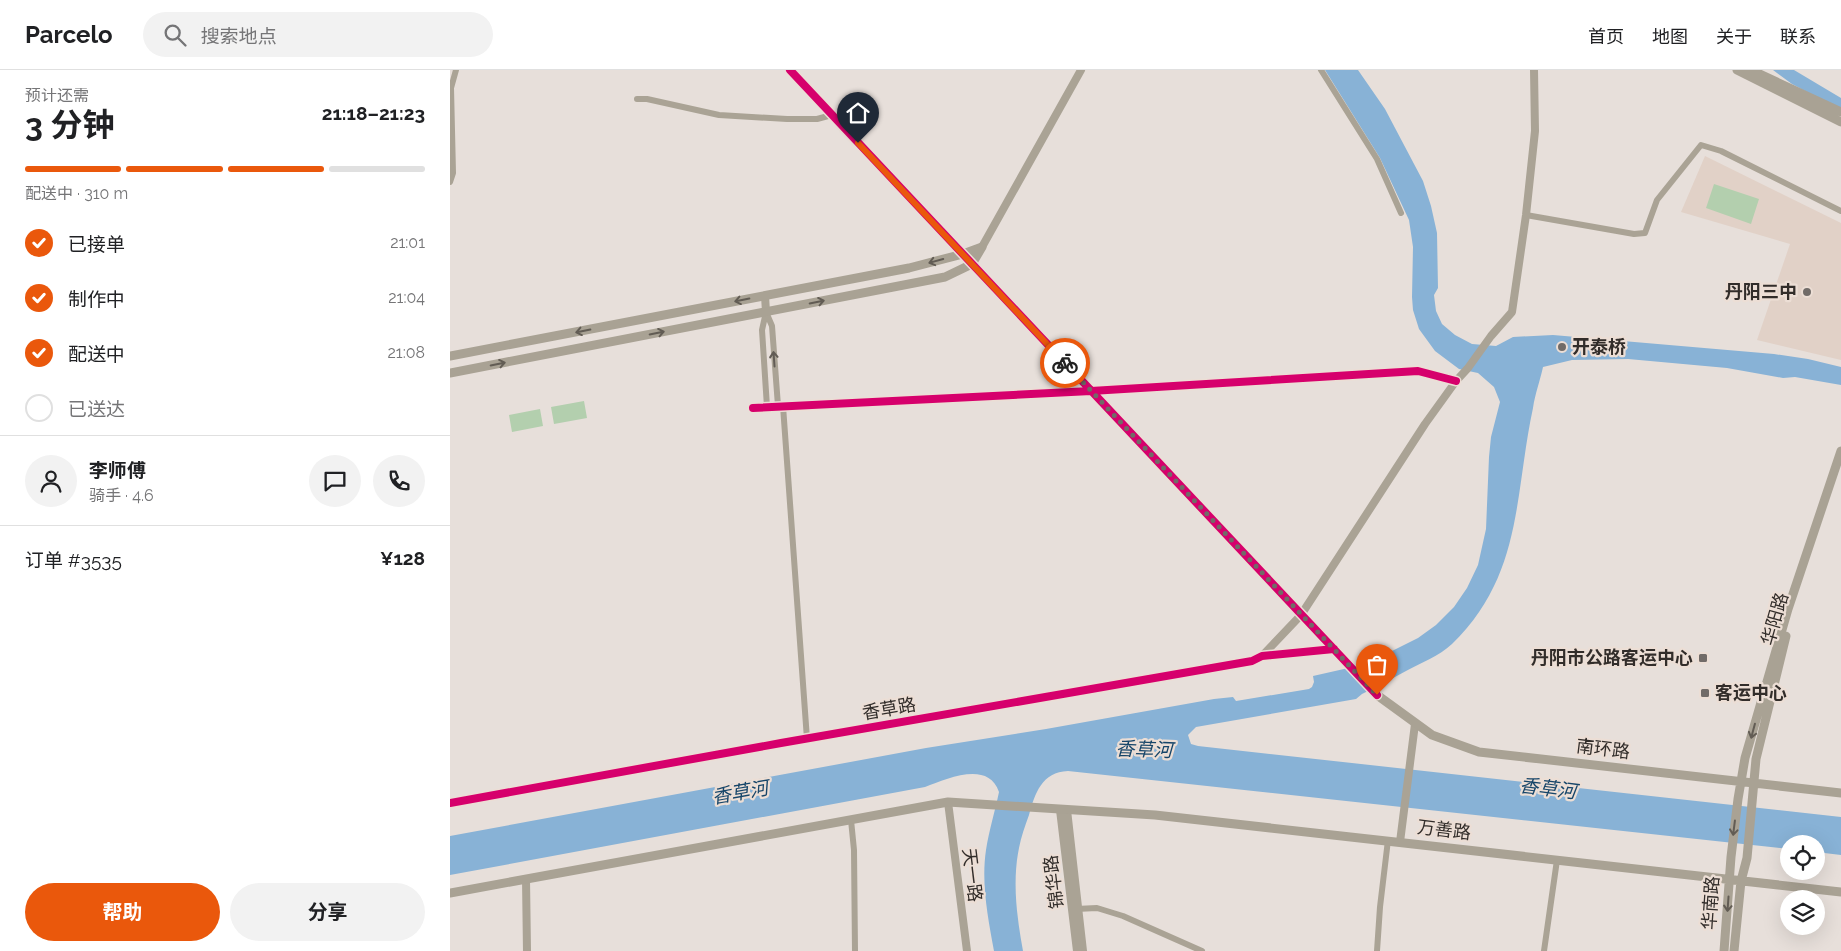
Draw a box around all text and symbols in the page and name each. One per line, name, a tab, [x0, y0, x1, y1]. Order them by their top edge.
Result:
search box	[143, 12, 493, 57]
text: Parcelo	[25, 20, 113, 49]
icon: search	[161, 21, 189, 49]
text: 搜索地点	[201, 25, 277, 47]
text: 首页	[1588, 26, 1624, 47]
text: 地图	[1652, 26, 1688, 47]
text: 关于	[1716, 26, 1752, 47]
text: 联系	[1780, 26, 1816, 47]
text: 预计还需	[25, 86, 89, 105]
pin	[837, 92, 879, 143]
icon: home	[844, 99, 872, 127]
text: 21:18–21:23	[322, 102, 425, 124]
text: 3 分钟	[25, 106, 115, 143]
text: 配送中 · 310 m	[25, 184, 128, 203]
icon: check	[25, 229, 53, 257]
text: 已接单	[68, 233, 125, 255]
text: 21:01	[390, 233, 425, 252]
one-way arrow	[928, 257, 944, 266]
place label: 丹阳三中	[1725, 281, 1797, 302]
icon: check	[25, 284, 53, 312]
marker: 丹阳三中	[1801, 286, 1813, 298]
text: 制作中	[68, 288, 125, 310]
text: 21:04	[388, 288, 425, 307]
one-way arrow	[735, 296, 751, 306]
one-way arrow	[809, 297, 825, 307]
one-way arrow	[575, 327, 591, 336]
one-way arrow	[649, 328, 665, 337]
place label: 开泰桥	[1572, 336, 1626, 357]
courier	[1040, 338, 1090, 388]
icon: check	[25, 339, 53, 367]
marker: 开泰桥	[1556, 341, 1568, 353]
text: 配送中	[68, 343, 125, 365]
text: 21:08	[388, 343, 425, 362]
icon: bike	[1051, 349, 1079, 377]
one-way arrow	[770, 351, 779, 367]
one-way arrow	[489, 358, 505, 368]
text: 已送达	[68, 398, 125, 420]
button: person	[25, 455, 77, 507]
button: chat	[309, 455, 361, 507]
button: phone	[373, 455, 425, 507]
text: 李师傅	[89, 459, 146, 481]
text: 骑手 · 4.6	[89, 486, 154, 505]
text: ¥128	[380, 547, 425, 569]
text: 订单 #3535	[25, 549, 122, 571]
street label: 华阳路	[1757, 590, 1792, 648]
pin	[1356, 644, 1398, 695]
place label: 丹阳市公路客运中心	[1531, 647, 1693, 668]
icon: bag	[1363, 651, 1391, 679]
marker: 丹阳市公路客运中心	[1697, 652, 1709, 664]
place label: 客运中心	[1715, 682, 1787, 703]
marker: 客运中心	[1699, 687, 1711, 699]
street label: 香草路	[861, 693, 917, 724]
one-way arrow	[1747, 722, 1757, 738]
street label: 南环路	[1575, 735, 1631, 762]
water label: 香草河	[1115, 737, 1177, 761]
water label: 香草河	[1518, 774, 1582, 803]
water label: 香草河	[710, 776, 774, 808]
street label: 万善路	[1416, 816, 1472, 843]
one-way arrow	[1729, 820, 1739, 836]
map controls	[1780, 835, 1825, 935]
button: locate	[1780, 835, 1825, 880]
street label: 天一路	[959, 847, 986, 903]
street label: 锦华路	[1040, 854, 1067, 910]
street label: 华南路	[1698, 875, 1723, 931]
button: 帮助	[25, 883, 220, 941]
button: 分享	[230, 883, 425, 941]
button: layers	[1780, 890, 1825, 935]
one-way arrow	[1723, 896, 1732, 912]

